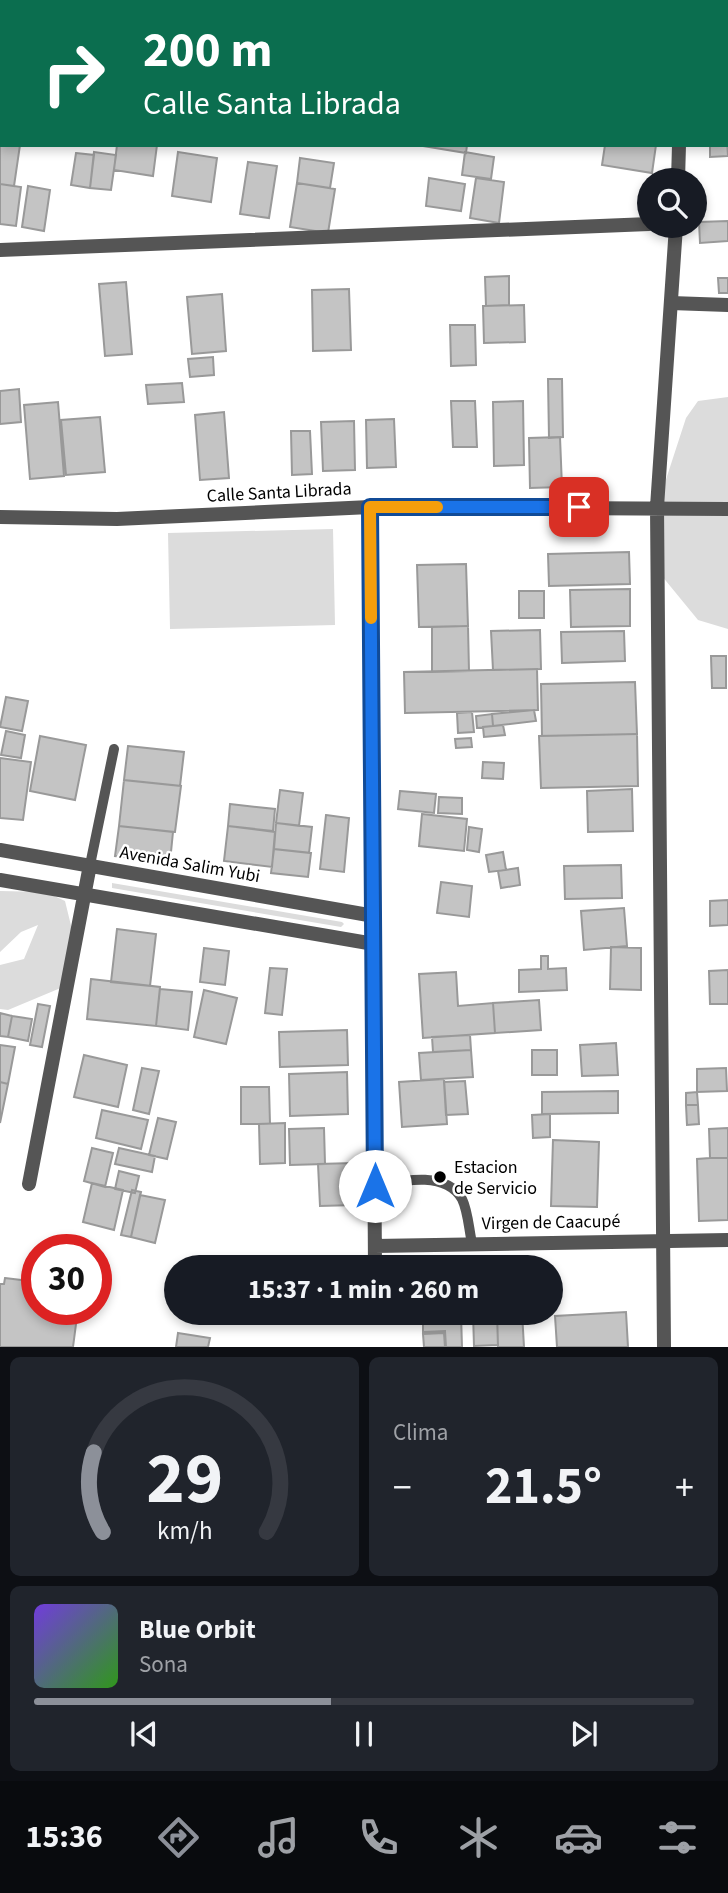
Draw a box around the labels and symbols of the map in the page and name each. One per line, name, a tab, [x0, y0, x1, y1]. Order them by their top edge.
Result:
street label: Calle Santa Librada	[206, 476, 352, 509]
pin	[549, 477, 609, 537]
street label: Avenida Salim Yubi	[118, 840, 262, 889]
position arrow	[338, 1149, 412, 1223]
place label: Estacion de Servicio	[454, 1155, 537, 1201]
marker: Estacion de Servicio	[432, 1169, 448, 1185]
street label: Virgen de Caacupé	[481, 1209, 621, 1236]
speed limit sign: 30	[21, 1234, 112, 1325]

